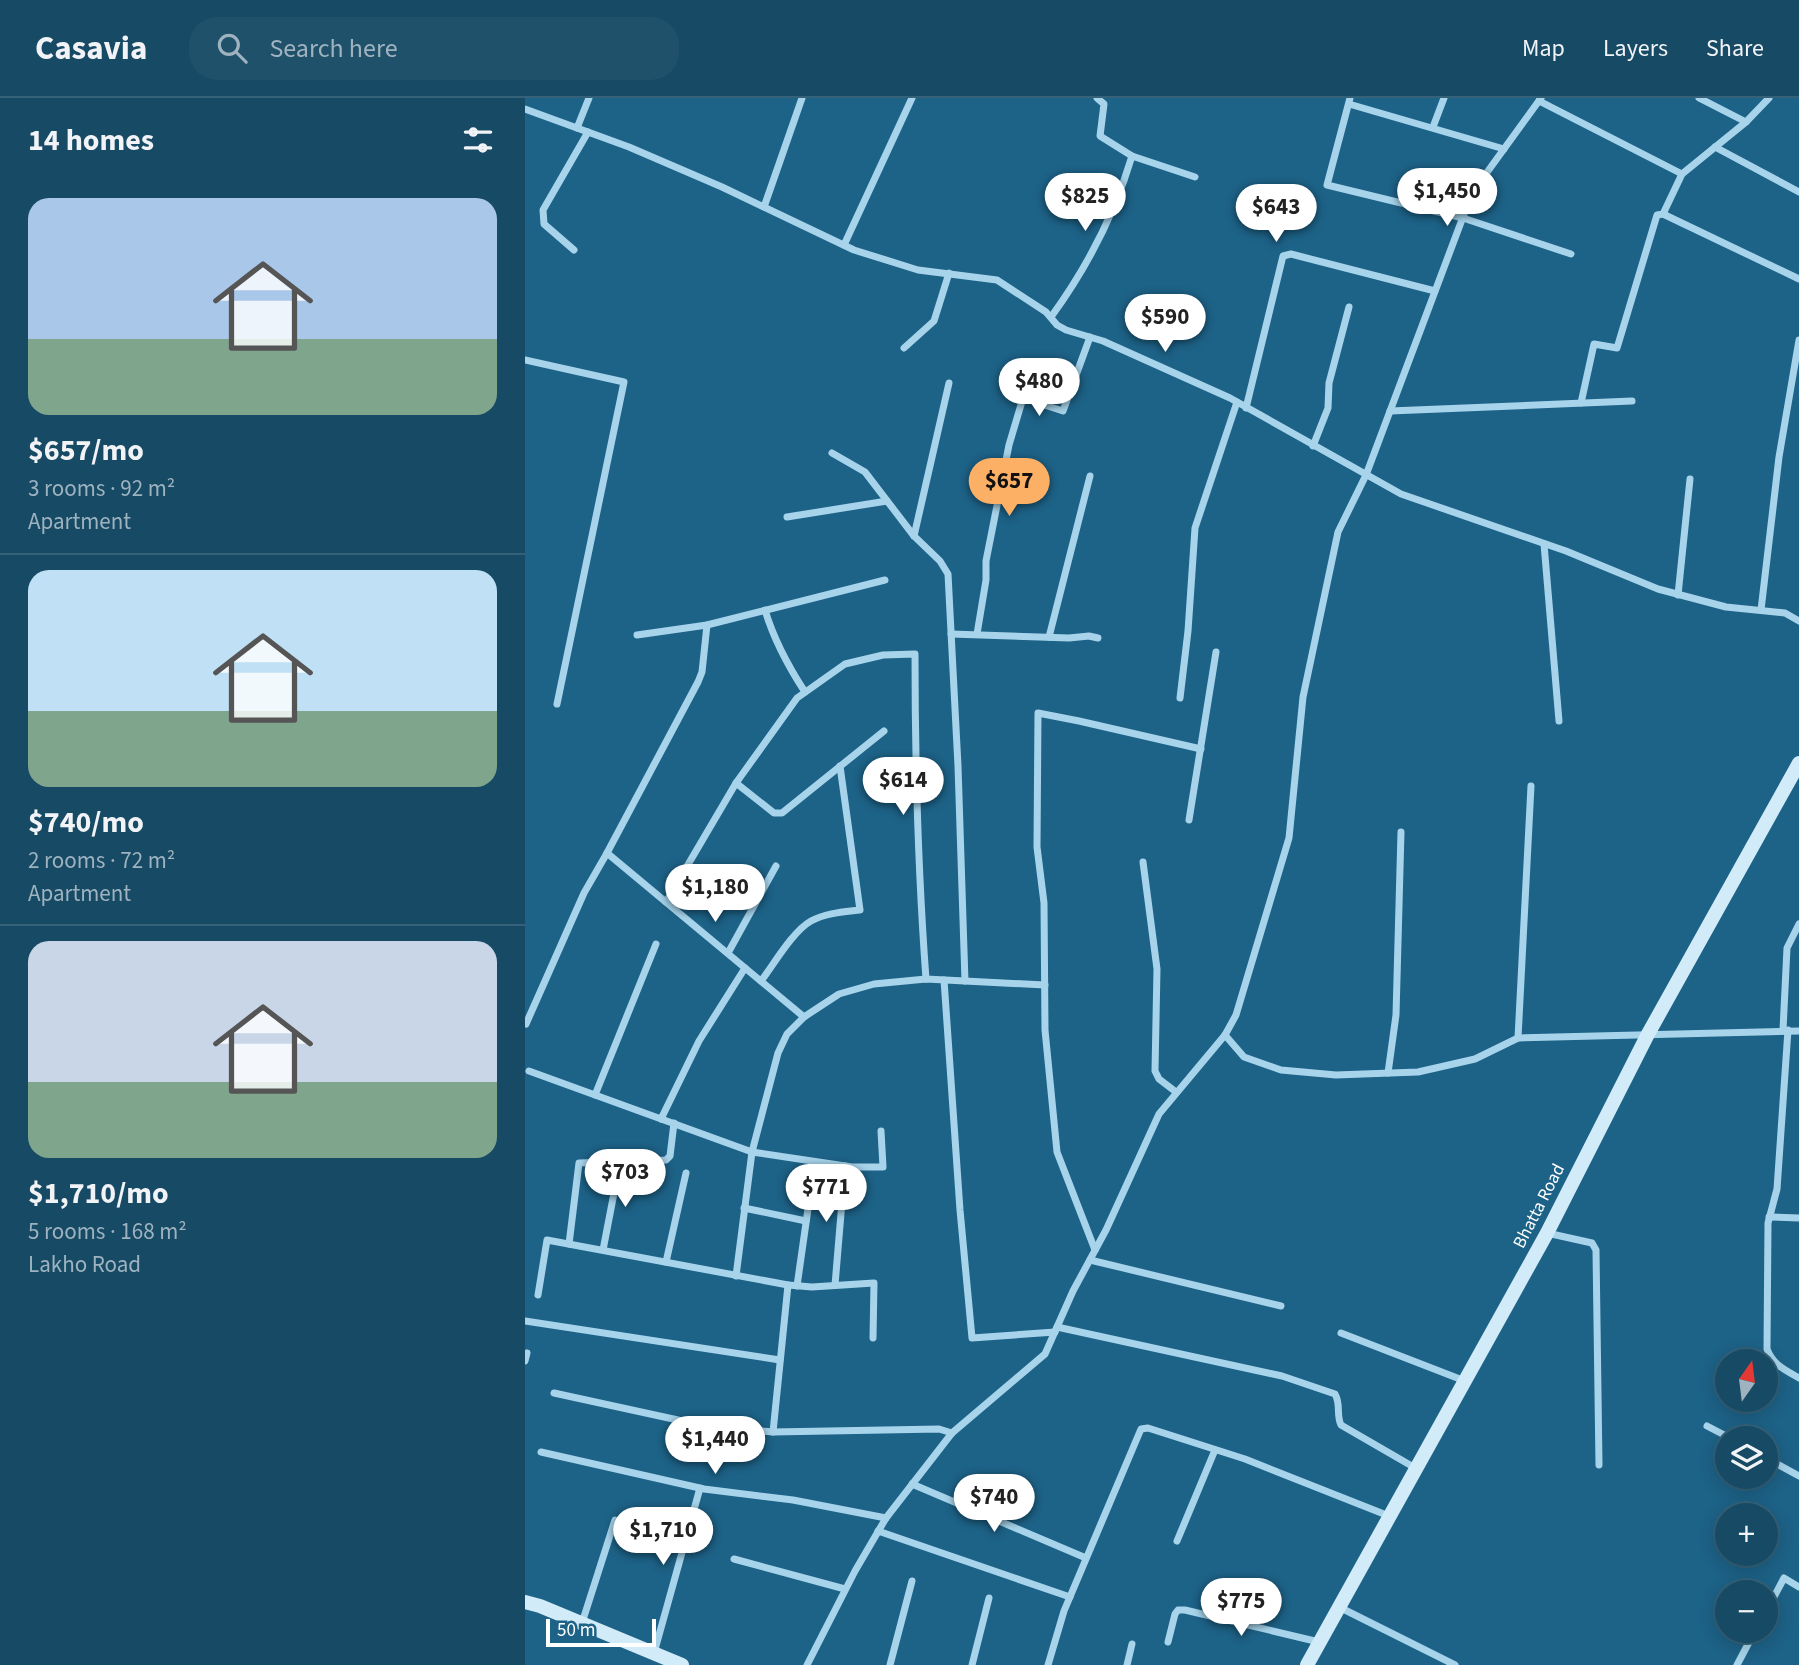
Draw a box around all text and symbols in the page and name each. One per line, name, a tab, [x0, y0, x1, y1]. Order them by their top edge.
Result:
search box	[189, 17, 679, 80]
text: Casavia	[35, 25, 147, 72]
icon: search	[213, 29, 251, 67]
text: Search here	[269, 30, 398, 67]
text: Map	[1522, 31, 1565, 66]
text: Layers	[1603, 31, 1668, 66]
text: Share	[1706, 31, 1764, 66]
text: 14 homes	[28, 119, 154, 162]
icon: filters	[459, 121, 497, 159]
pin: $1,450	[1390, 169, 1504, 228]
pin: $825	[1044, 174, 1126, 233]
text: $1,450	[1413, 174, 1481, 207]
text: $825	[1061, 179, 1109, 212]
pin: $643	[1235, 184, 1317, 244]
text: $643	[1252, 190, 1300, 223]
icon: home	[200, 243, 326, 369]
pin: $590	[1124, 294, 1206, 354]
text: $590	[1141, 300, 1189, 333]
pin: $480	[998, 358, 1080, 418]
text: $480	[1015, 364, 1063, 397]
text: $657/mo	[28, 429, 144, 472]
pin: $657	[968, 458, 1050, 518]
text: $657	[985, 464, 1033, 497]
text: 3 rooms · 92 m²	[28, 472, 175, 505]
text: Apartment	[28, 505, 131, 538]
icon: home	[200, 615, 326, 741]
pin: $614	[862, 758, 944, 817]
text: $614	[879, 763, 927, 796]
text: $740/mo	[28, 801, 144, 844]
text: 2 rooms · 72 m²	[28, 844, 175, 877]
pin: $1,180	[658, 864, 772, 924]
text: $1,180	[681, 870, 749, 903]
text: Apartment	[28, 877, 131, 910]
icon: home	[200, 986, 326, 1112]
pin: $703	[584, 1150, 666, 1209]
text: $703	[601, 1155, 649, 1188]
street label: Bhatta Road	[1507, 1159, 1571, 1253]
pin: $771	[785, 1164, 867, 1224]
text: $771	[802, 1170, 850, 1203]
text: $1,710/mo	[28, 1172, 169, 1215]
text: 5 rooms · 168 m²	[28, 1215, 187, 1248]
text: Lakho Road	[28, 1248, 141, 1281]
north arrow	[1715, 1349, 1778, 1412]
map controls	[1715, 1349, 1778, 1643]
pin: $1,440	[658, 1416, 772, 1476]
text: $1,440	[681, 1422, 749, 1455]
button: layers	[1715, 1426, 1778, 1489]
pin: $740	[953, 1474, 1035, 1534]
text: $740	[970, 1480, 1018, 1513]
button: +	[1715, 1503, 1778, 1566]
pin: $1,710	[606, 1508, 720, 1567]
text: $1,710	[629, 1513, 697, 1546]
pin: $775	[1200, 1578, 1282, 1638]
button: −	[1715, 1580, 1778, 1643]
text: $775	[1217, 1584, 1265, 1617]
scale bar	[546, 1616, 656, 1648]
text: 50 m	[557, 1617, 595, 1644]

